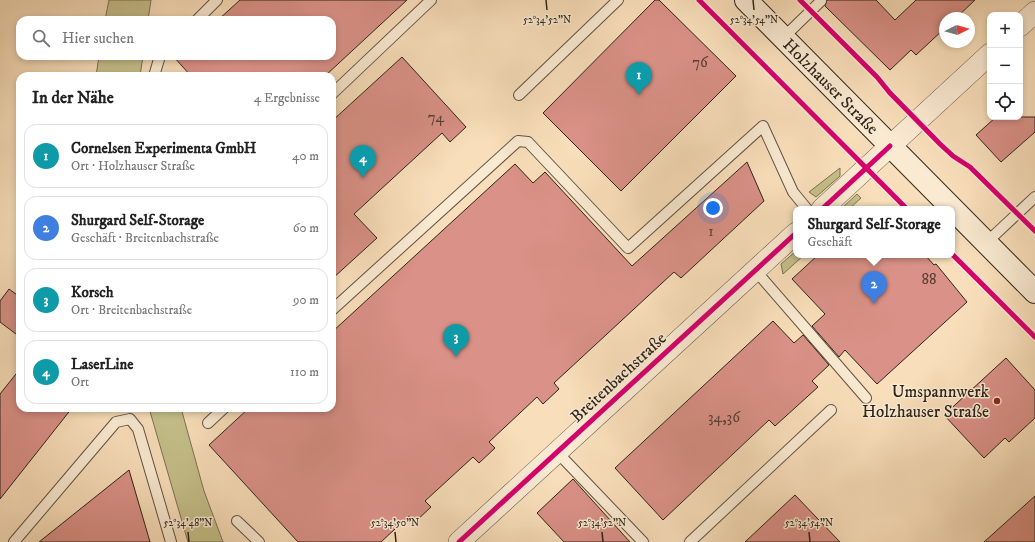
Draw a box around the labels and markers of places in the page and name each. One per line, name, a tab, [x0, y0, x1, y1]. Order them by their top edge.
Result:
pin: 1	[626, 62, 652, 95]
pin: 4	[350, 145, 376, 178]
pin: 2	[861, 271, 887, 304]
pin: 3	[443, 324, 469, 357]
place label: Umspannwerk Holzhauser Straße	[862, 381, 990, 423]
marker: Umspannwerk Holzhauser Straße	[992, 396, 1002, 406]

